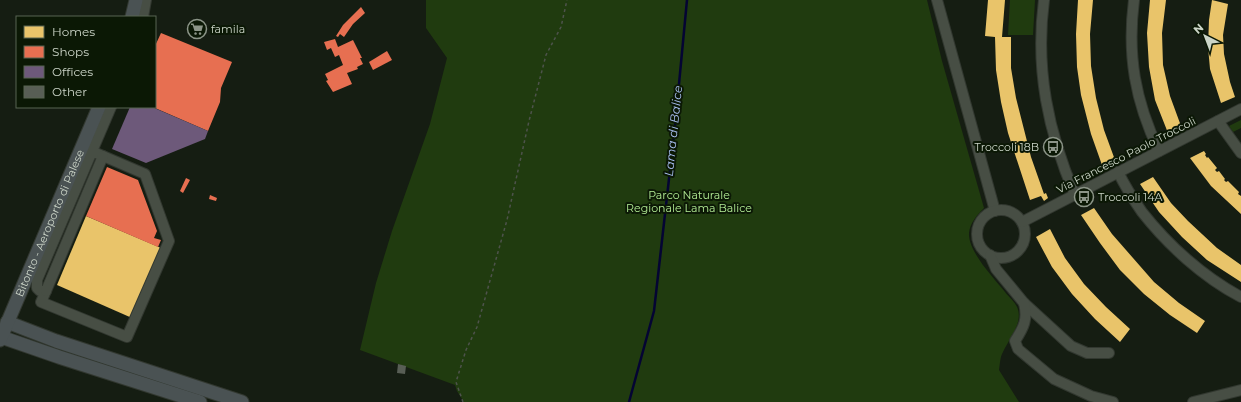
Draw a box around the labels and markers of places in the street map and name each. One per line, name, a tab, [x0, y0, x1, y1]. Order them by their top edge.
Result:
supermarket icon: famila	[186, 18, 208, 40]
place label: famila	[211, 22, 245, 36]
bus stop icon: Troccoli 18B	[1042, 136, 1064, 158]
place label: Troccoli 18B	[975, 140, 1039, 154]
bus stop icon: Troccoli 14A	[1073, 186, 1095, 208]
place label: Troccoli 14A	[1098, 190, 1162, 204]

